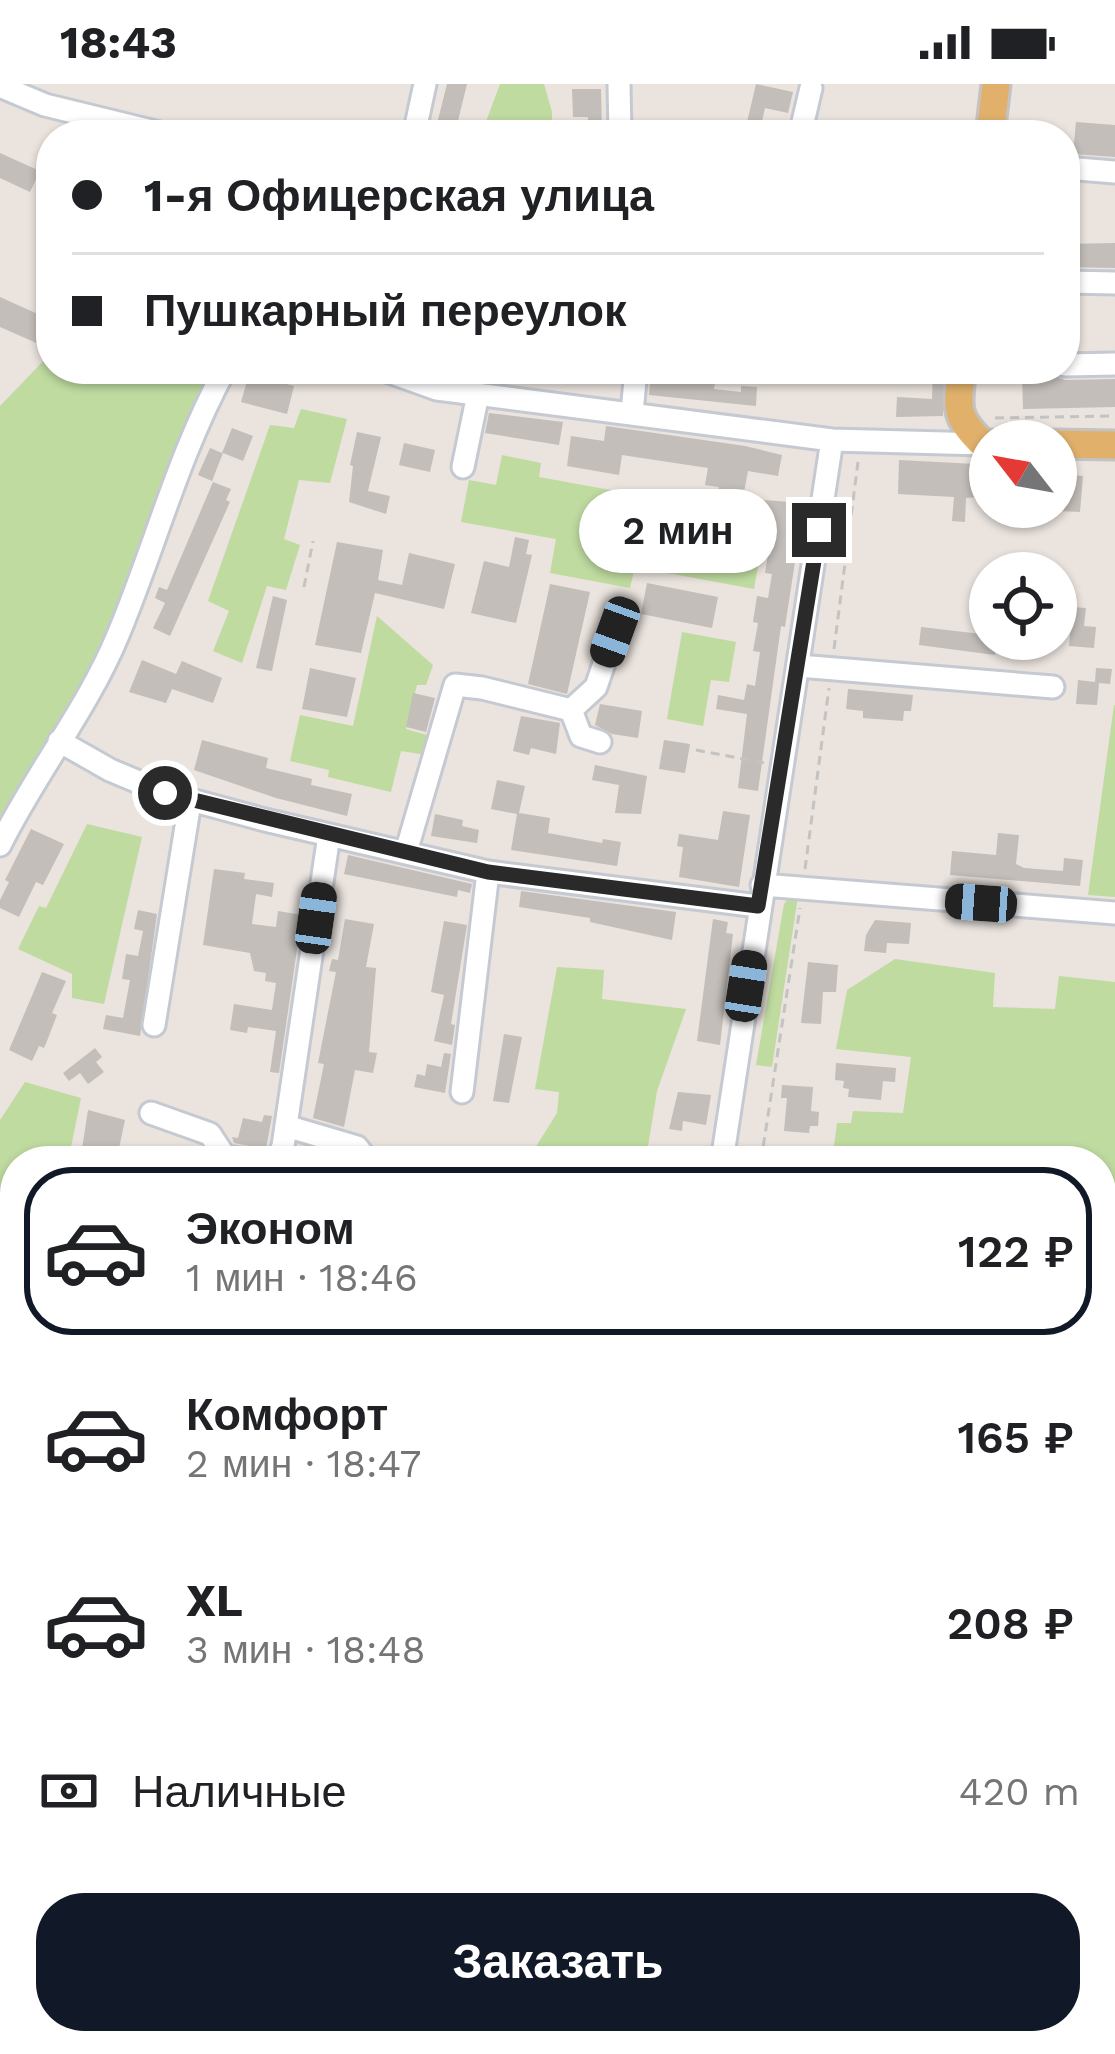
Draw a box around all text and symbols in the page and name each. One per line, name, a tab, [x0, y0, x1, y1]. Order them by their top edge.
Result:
text: 18:43	[60, 16, 177, 69]
text: 1-я Офицерская улица	[144, 169, 654, 222]
text: Пушкарный переулок	[144, 284, 627, 337]
north arrow	[969, 420, 1077, 528]
map controls	[969, 420, 1077, 660]
callout: 2 мин	[579, 488, 777, 572]
route end	[792, 503, 846, 557]
text: 2 мин	[622, 508, 734, 553]
button: locate	[969, 552, 1077, 660]
car	[586, 592, 644, 672]
route start	[138, 766, 192, 820]
car	[293, 880, 339, 956]
car	[944, 883, 1018, 923]
car	[723, 948, 769, 1024]
icon: car	[42, 1197, 150, 1305]
text: Эконом	[186, 1202, 355, 1255]
text: 122 ₽	[958, 1225, 1074, 1278]
text: 1 мин · 18:46	[186, 1255, 418, 1300]
icon: car	[42, 1383, 150, 1491]
text: Комфорт	[186, 1388, 388, 1441]
text: 165 ₽	[957, 1411, 1074, 1464]
text: 2 мин · 18:47	[186, 1441, 421, 1486]
icon: car	[42, 1569, 150, 1677]
text: XL	[186, 1574, 243, 1627]
text: 208 ₽	[947, 1597, 1074, 1650]
text: 3 мин · 18:48	[186, 1627, 425, 1672]
icon: cash	[36, 1758, 102, 1824]
text: Наличные	[132, 1765, 347, 1818]
text: 420 m	[959, 1769, 1080, 1814]
button: Заказать	[36, 1893, 1080, 2031]

